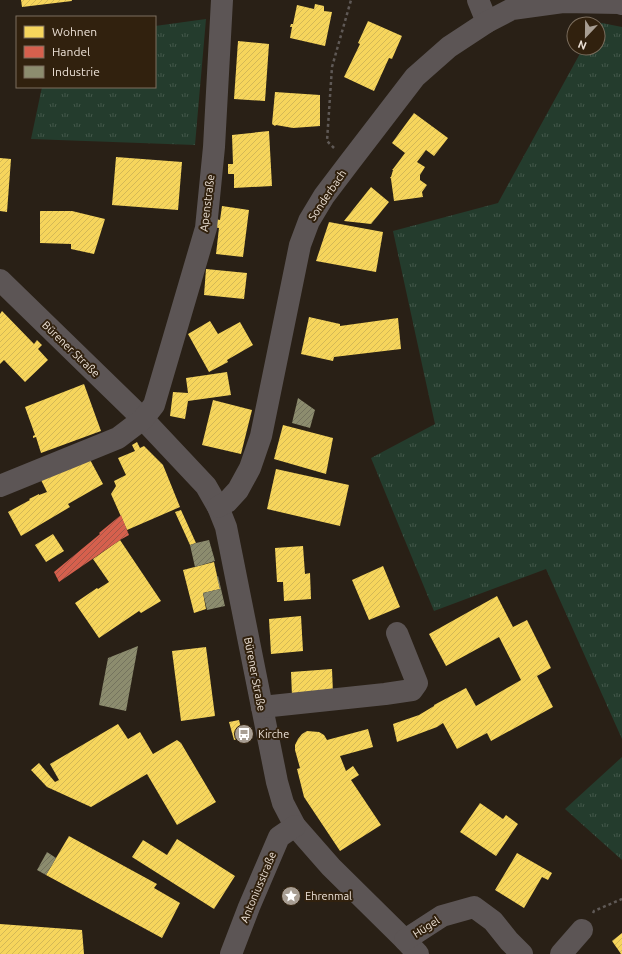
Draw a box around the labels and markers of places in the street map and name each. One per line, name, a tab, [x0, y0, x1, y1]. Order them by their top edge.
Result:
bus stop icon: Kirche	[233, 723, 255, 745]
place label: Kirche	[258, 728, 289, 740]
place icon: Ehrenmal	[280, 885, 302, 907]
place label: Ehrenmal	[305, 890, 352, 902]

